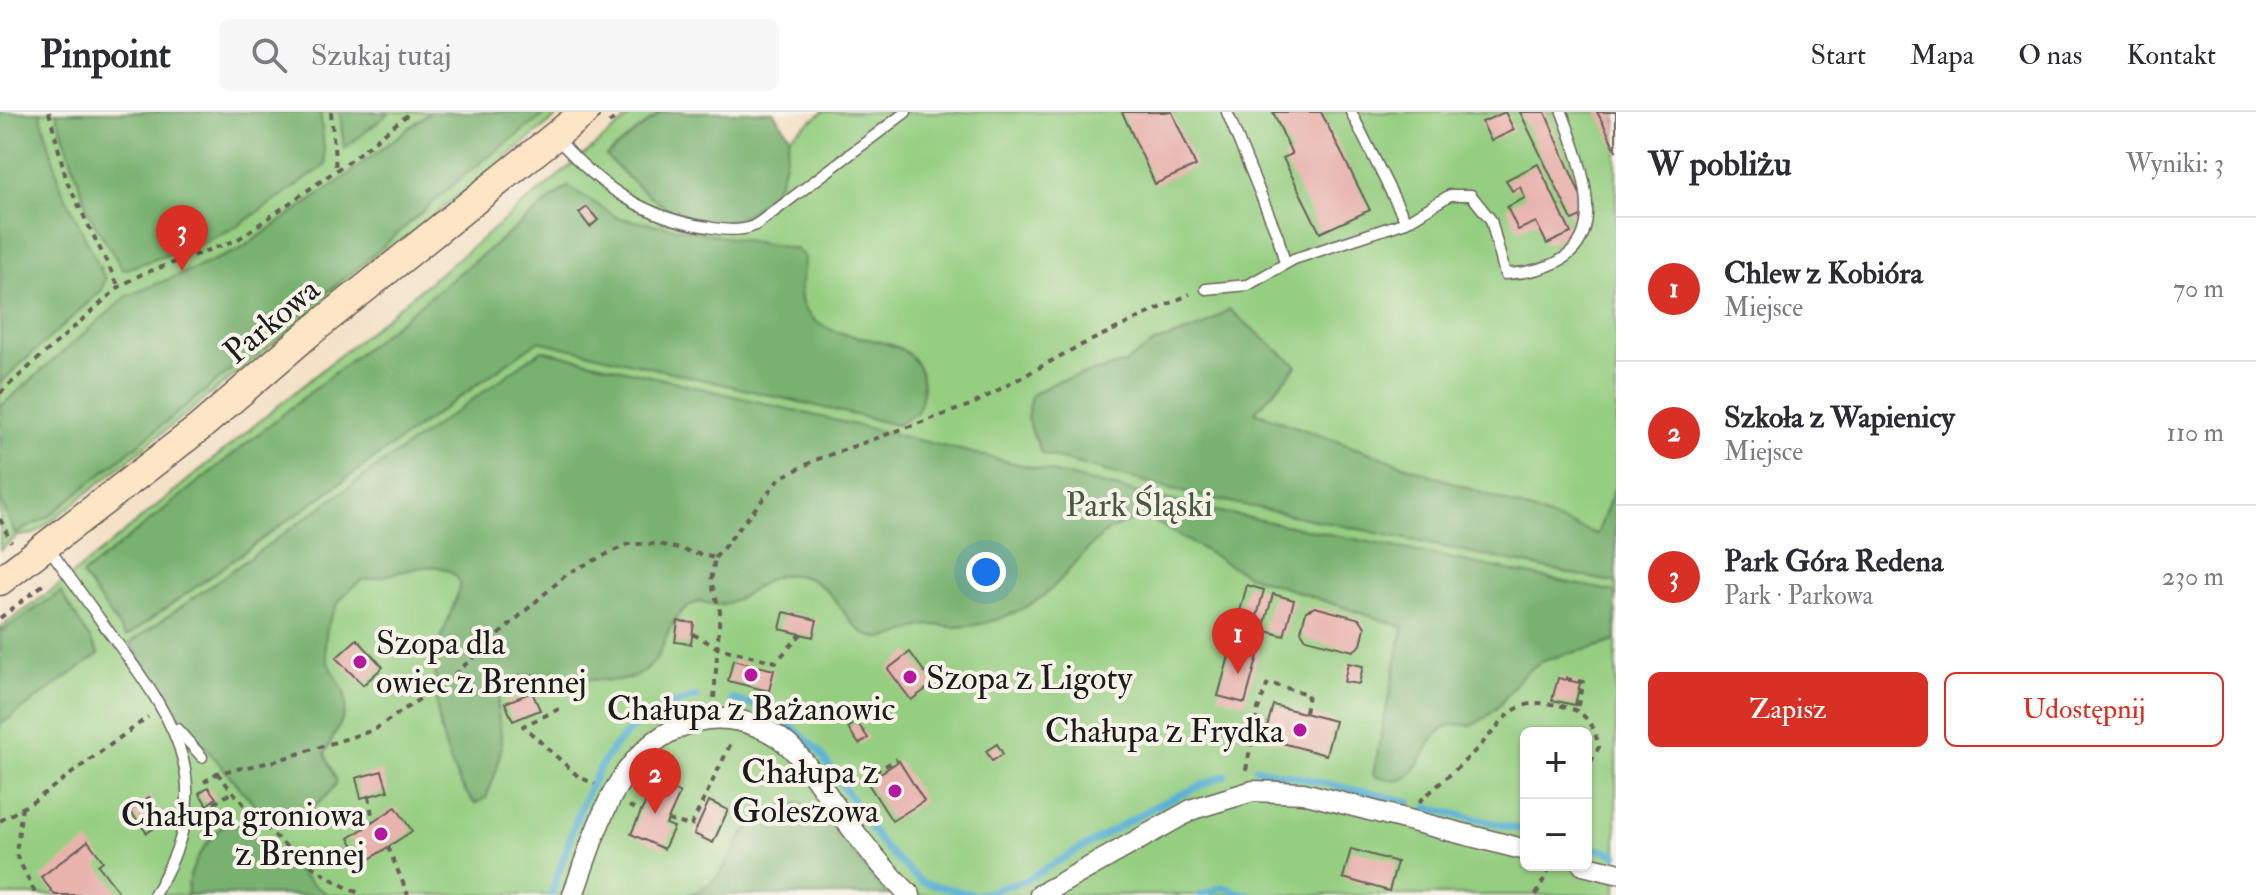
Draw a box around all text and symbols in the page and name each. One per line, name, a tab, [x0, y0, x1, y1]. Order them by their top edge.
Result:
search box	[219, 19, 779, 91]
text: Pinpoint	[40, 31, 171, 79]
icon: search	[247, 33, 291, 77]
text: Szukaj tutaj	[311, 37, 451, 74]
text: Start	[1810, 38, 1866, 73]
text: Mapa	[1910, 38, 1974, 73]
text: O nas	[2018, 38, 2082, 73]
text: Kontakt	[2126, 38, 2216, 73]
text: W pobliżu	[1648, 143, 1792, 186]
text: Wyniki: 3	[2126, 148, 2224, 180]
pin: 3	[156, 205, 208, 271]
text: Chlew z Kobióra	[1724, 255, 1923, 292]
street label: Parkowa	[215, 268, 330, 374]
text: 1	[1669, 273, 1679, 305]
text: 70 m	[2173, 273, 2224, 305]
text: Miejsce	[1724, 292, 1803, 324]
text: Szkoła z Wapienicy	[1724, 399, 1955, 436]
text: 2	[1667, 417, 1681, 449]
text: 110 m	[2167, 417, 2224, 449]
text: Miejsce	[1724, 436, 1803, 468]
park label: Park Śląski	[1065, 484, 1213, 527]
text: Park Góra Redena	[1724, 543, 1943, 580]
your location	[966, 552, 1006, 592]
text: 3	[1669, 561, 1679, 593]
text: 230 m	[2162, 561, 2224, 593]
text: Park · Parkowa	[1724, 580, 1873, 612]
pin: 1	[1212, 608, 1264, 674]
place label: Szopa dla owiec z Brennej	[376, 622, 587, 704]
marker: Szopa dla owiec z Brennej	[351, 653, 369, 671]
place label: Szopa z Ligoty	[926, 657, 1133, 700]
marker: Chałupa z Bażanowic	[742, 666, 760, 684]
marker: Szopa z Ligoty	[901, 668, 919, 686]
button: Zapisz	[1648, 672, 1928, 747]
button: Udostępnij	[1944, 672, 2224, 747]
place label: Chałupa z Bażanowic	[607, 688, 896, 731]
place label: Chałupa z Frydka	[1045, 710, 1285, 753]
marker: Chałupa z Frydka	[1291, 721, 1309, 739]
map controls	[1520, 727, 1592, 871]
button: +	[1520, 727, 1592, 799]
pin: 2	[629, 748, 681, 814]
place label: Chałupa z Goleszowa	[732, 751, 880, 833]
marker: Chałupa z Goleszowa	[886, 782, 904, 800]
place label: Chałupa groniowa z Brennej	[121, 794, 366, 876]
button: −	[1520, 799, 1592, 871]
marker: Chałupa groniowa z Brennej	[372, 825, 390, 843]

